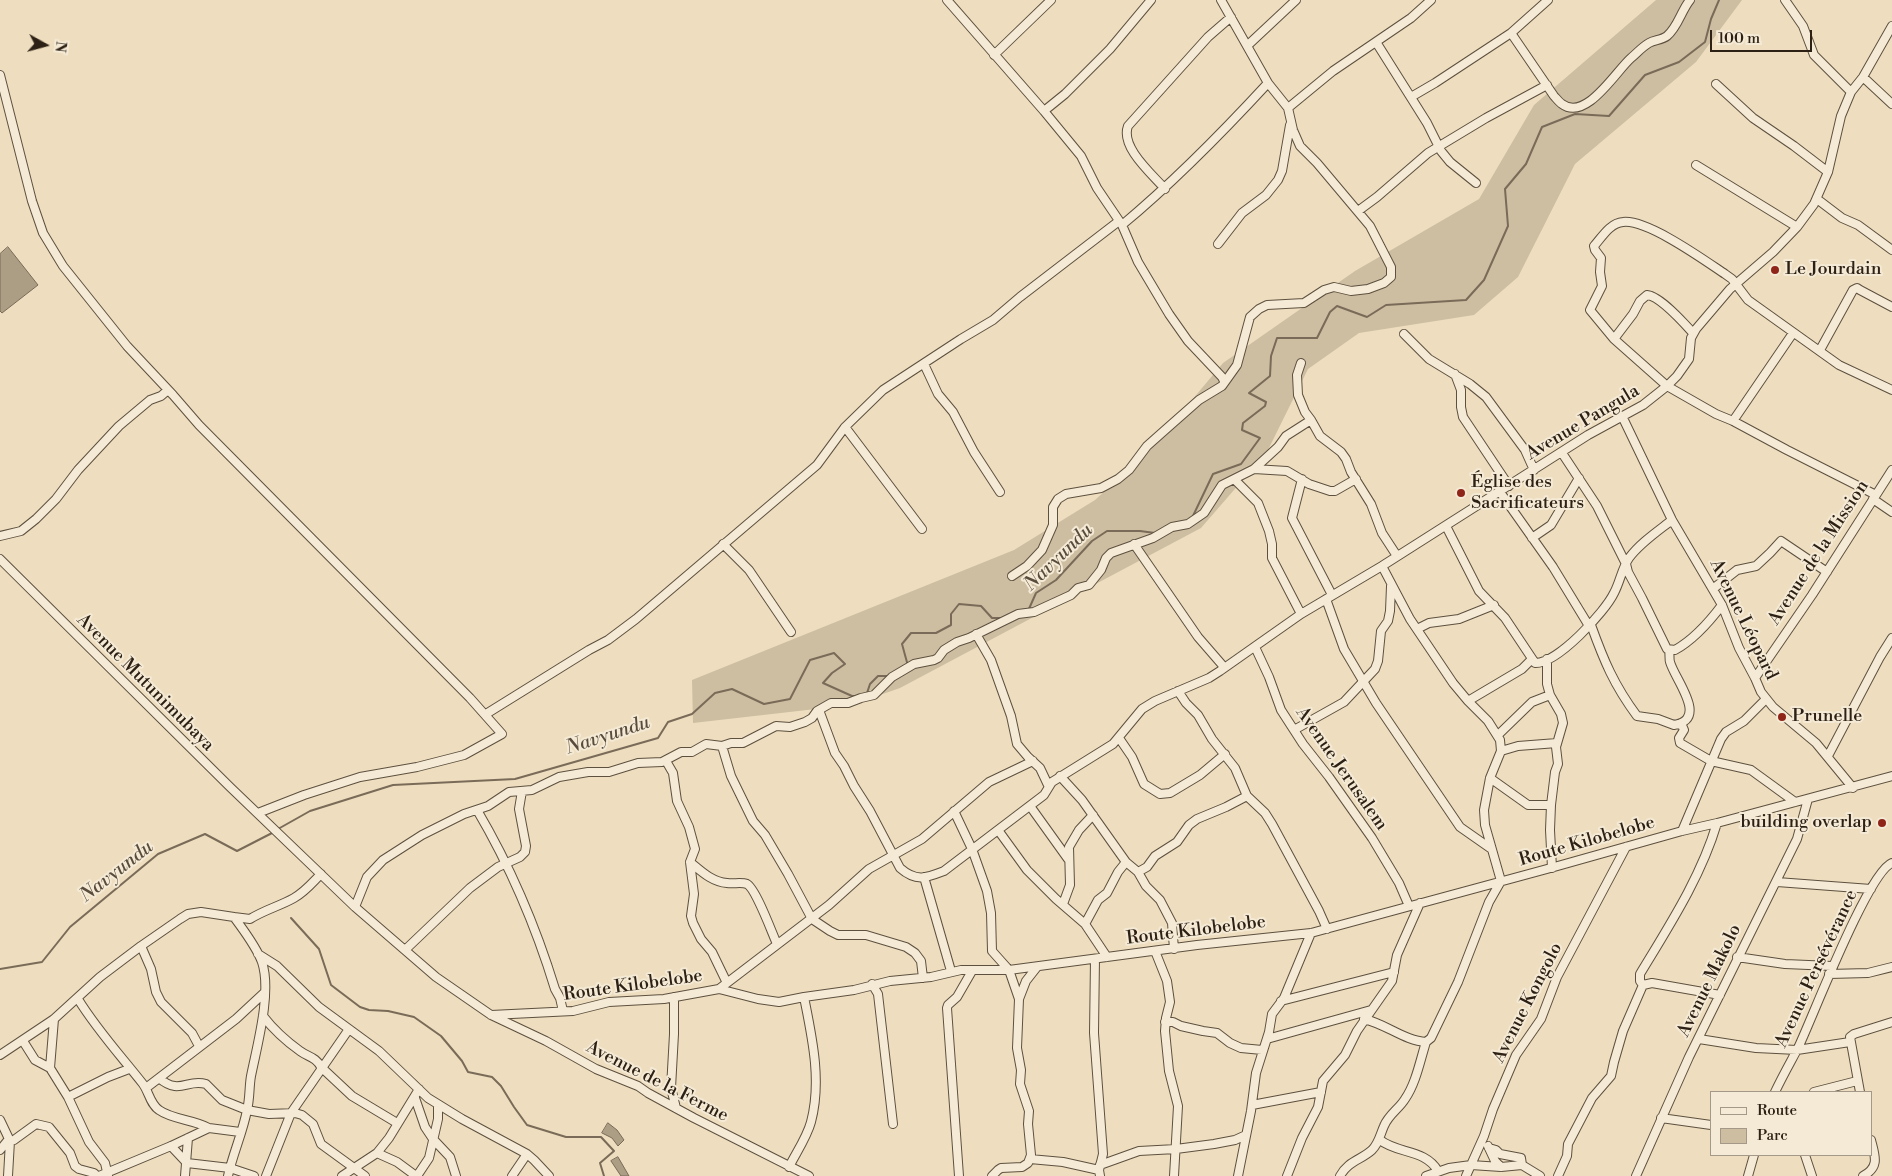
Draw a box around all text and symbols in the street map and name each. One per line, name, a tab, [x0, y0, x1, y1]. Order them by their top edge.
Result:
north arrow	[20, 20, 70, 70]
scale bar	[1712, 20, 1814, 52]
text: 100 m	[1718, 29, 1760, 48]
text: N	[50, 40, 69, 53]
place label: Le Jourdain	[1785, 259, 1881, 281]
marker: Le Jourdain	[1769, 264, 1781, 276]
street label: Avenue Pangula	[1522, 381, 1644, 465]
place label: Église des Sacrificateurs	[1471, 472, 1584, 514]
street label: Avenue de la Mission	[1764, 476, 1874, 630]
marker: Église des Sacrificateurs	[1455, 487, 1467, 499]
water label: Navyundu	[1020, 520, 1098, 596]
street label: Avenue Léopard	[1704, 556, 1782, 684]
street label: Avenue Mutunimubaya	[72, 610, 218, 756]
street label: Avenue Jerusalem	[1290, 703, 1392, 835]
place label: Prunelle	[1792, 706, 1862, 728]
marker: Prunelle	[1776, 711, 1788, 723]
water label: Navyundu	[563, 712, 653, 760]
street label: Route Kilobelobe	[1517, 812, 1657, 872]
place label: building overlap	[1740, 812, 1872, 834]
marker: building overlap	[1876, 817, 1888, 829]
water label: Navyundu	[76, 836, 158, 908]
street label: Avenue Persévérance	[1771, 887, 1863, 1051]
street label: Route Kilobelobe	[1125, 912, 1267, 950]
street label: Avenue Makolo	[1673, 921, 1747, 1041]
street label: Avenue Kongolo	[1488, 939, 1568, 1067]
street label: Route Kilobelobe	[562, 966, 704, 1006]
street label: Avenue de la Ferme	[582, 1037, 732, 1127]
legend	[1710, 1091, 1872, 1156]
text: Route	[1757, 1101, 1797, 1120]
text: Parc	[1757, 1126, 1788, 1145]

